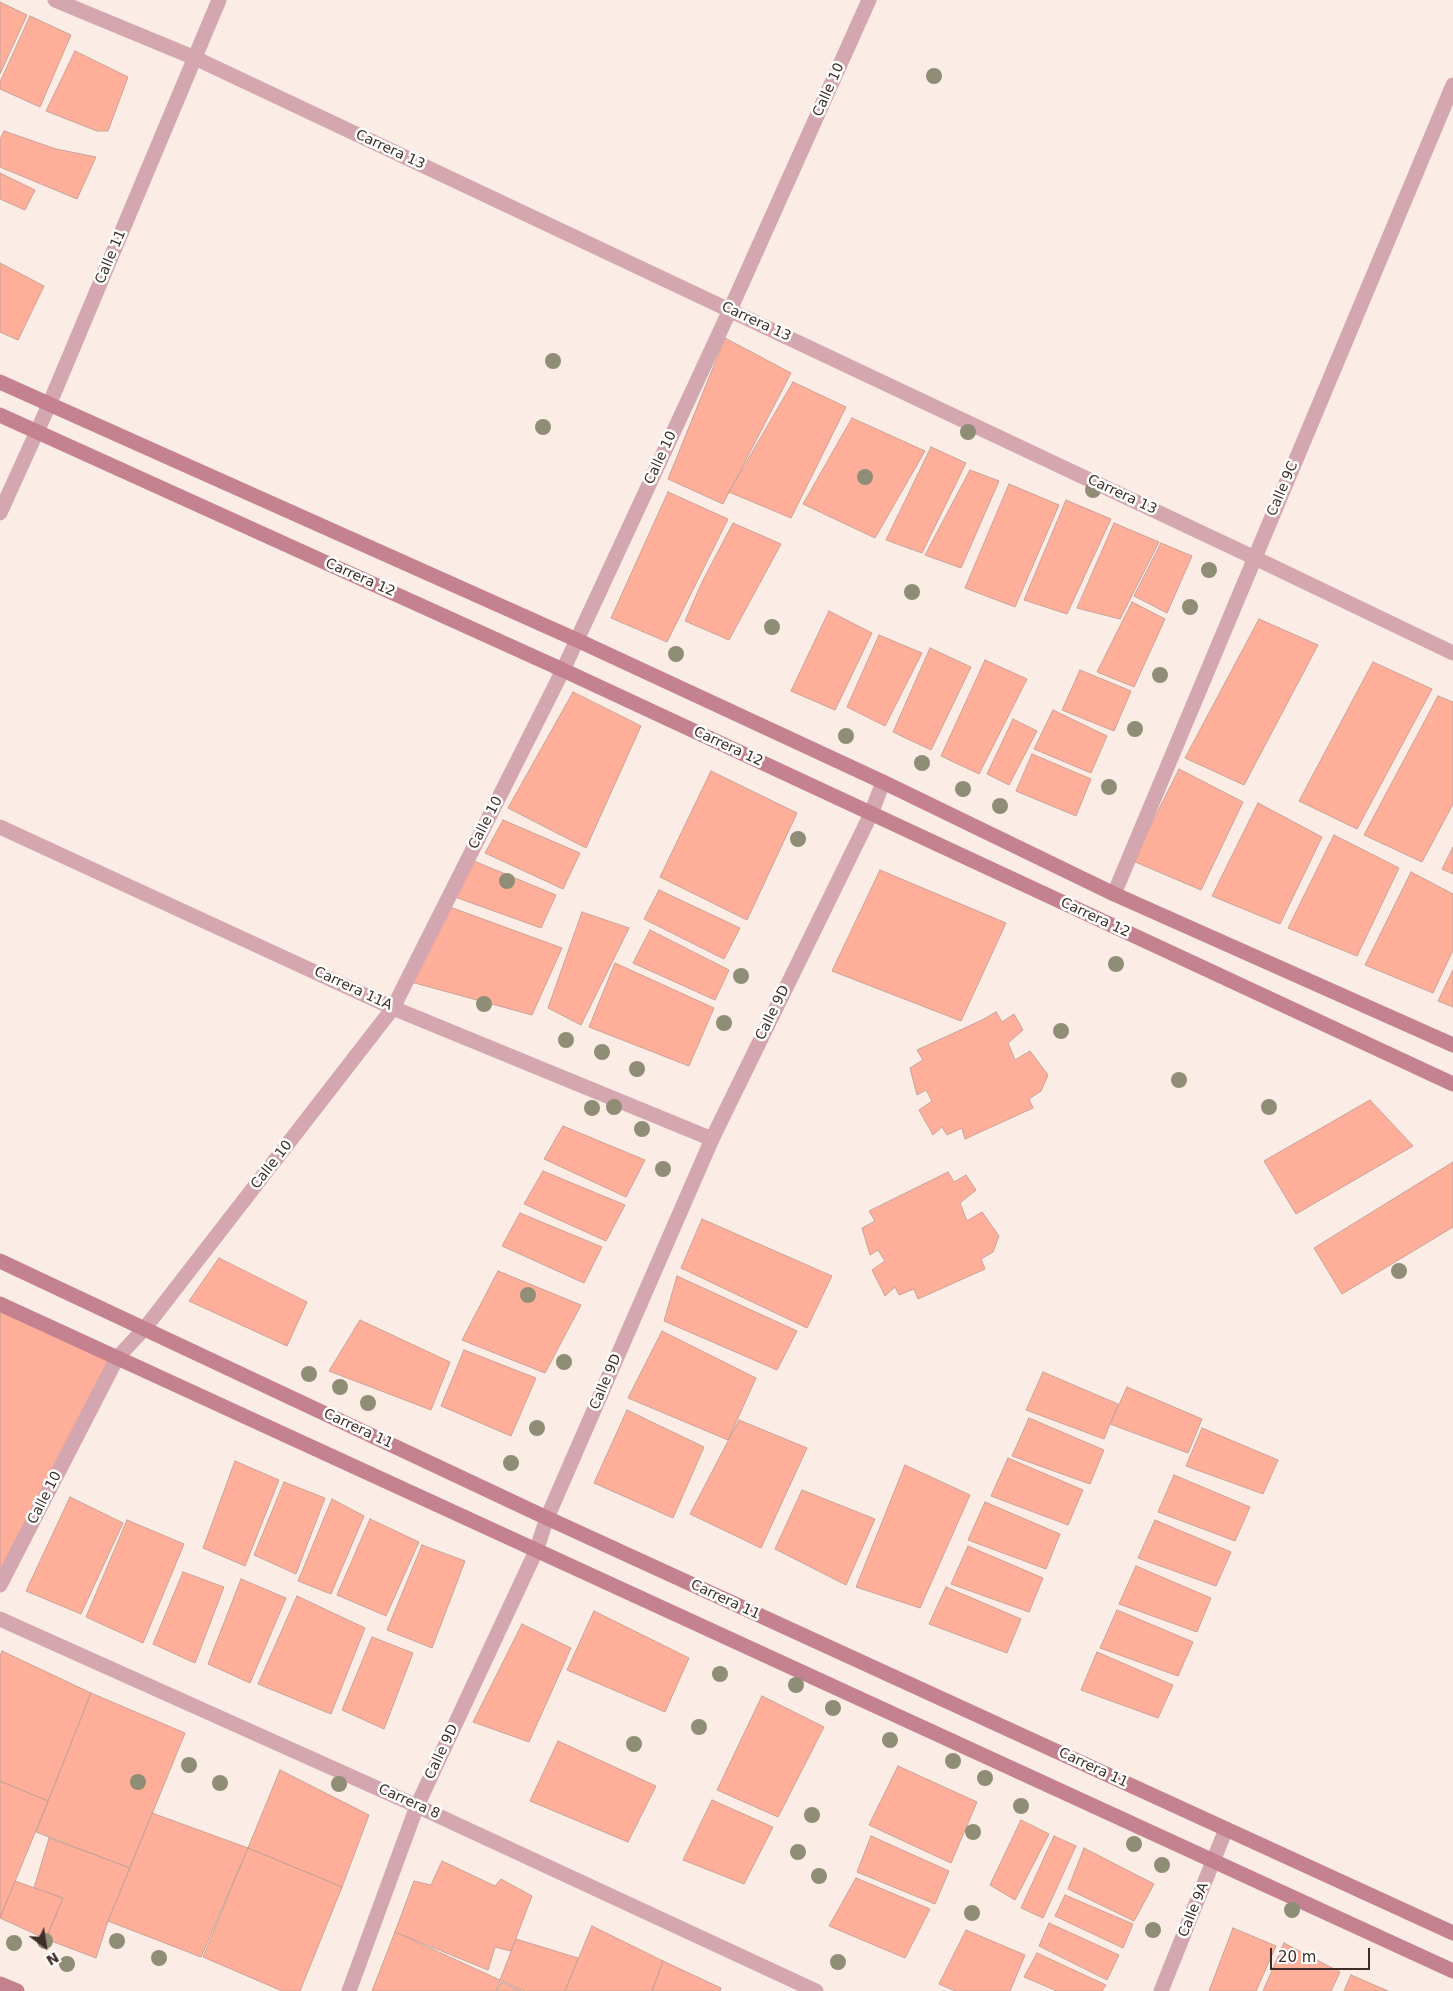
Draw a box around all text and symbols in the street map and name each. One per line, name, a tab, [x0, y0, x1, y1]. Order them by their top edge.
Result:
street label: Calle 10	[810, 61, 848, 119]
street label: Carrera 13	[353, 127, 427, 173]
street label: Calle 11	[92, 227, 130, 287]
street label: Carrera 13	[719, 299, 793, 345]
street label: Calle 10	[641, 429, 681, 487]
street label: Calle 9C	[1264, 459, 1302, 519]
street label: Carrera 13	[1085, 472, 1159, 518]
street label: Carrera 12	[323, 555, 397, 601]
street label: Carrera 12	[691, 724, 765, 770]
street label: Calle 10	[466, 794, 506, 852]
street label: Carrera 12	[1058, 895, 1132, 941]
street label: Carrera 11A	[311, 964, 395, 1014]
street label: Calle 9D	[753, 983, 793, 1043]
street label: Calle 10	[248, 1137, 296, 1193]
street label: Calle 9D	[587, 1352, 625, 1412]
street label: Carrera 11	[321, 1406, 395, 1452]
street label: Calle 10	[25, 1469, 65, 1527]
street label: Carrera 11	[688, 1577, 762, 1623]
street label: Calle 9D	[422, 1722, 462, 1782]
street label: Carrera 11	[1056, 1745, 1130, 1791]
street label: Carrera 8	[376, 1781, 442, 1823]
street label: Calle 9A	[1175, 1880, 1213, 1940]
north arrow	[20, 1921, 70, 1971]
scale bar	[1273, 1938, 1373, 1970]
text: 20 m	[1278, 1948, 1316, 1966]
text: N	[44, 1949, 62, 1969]

